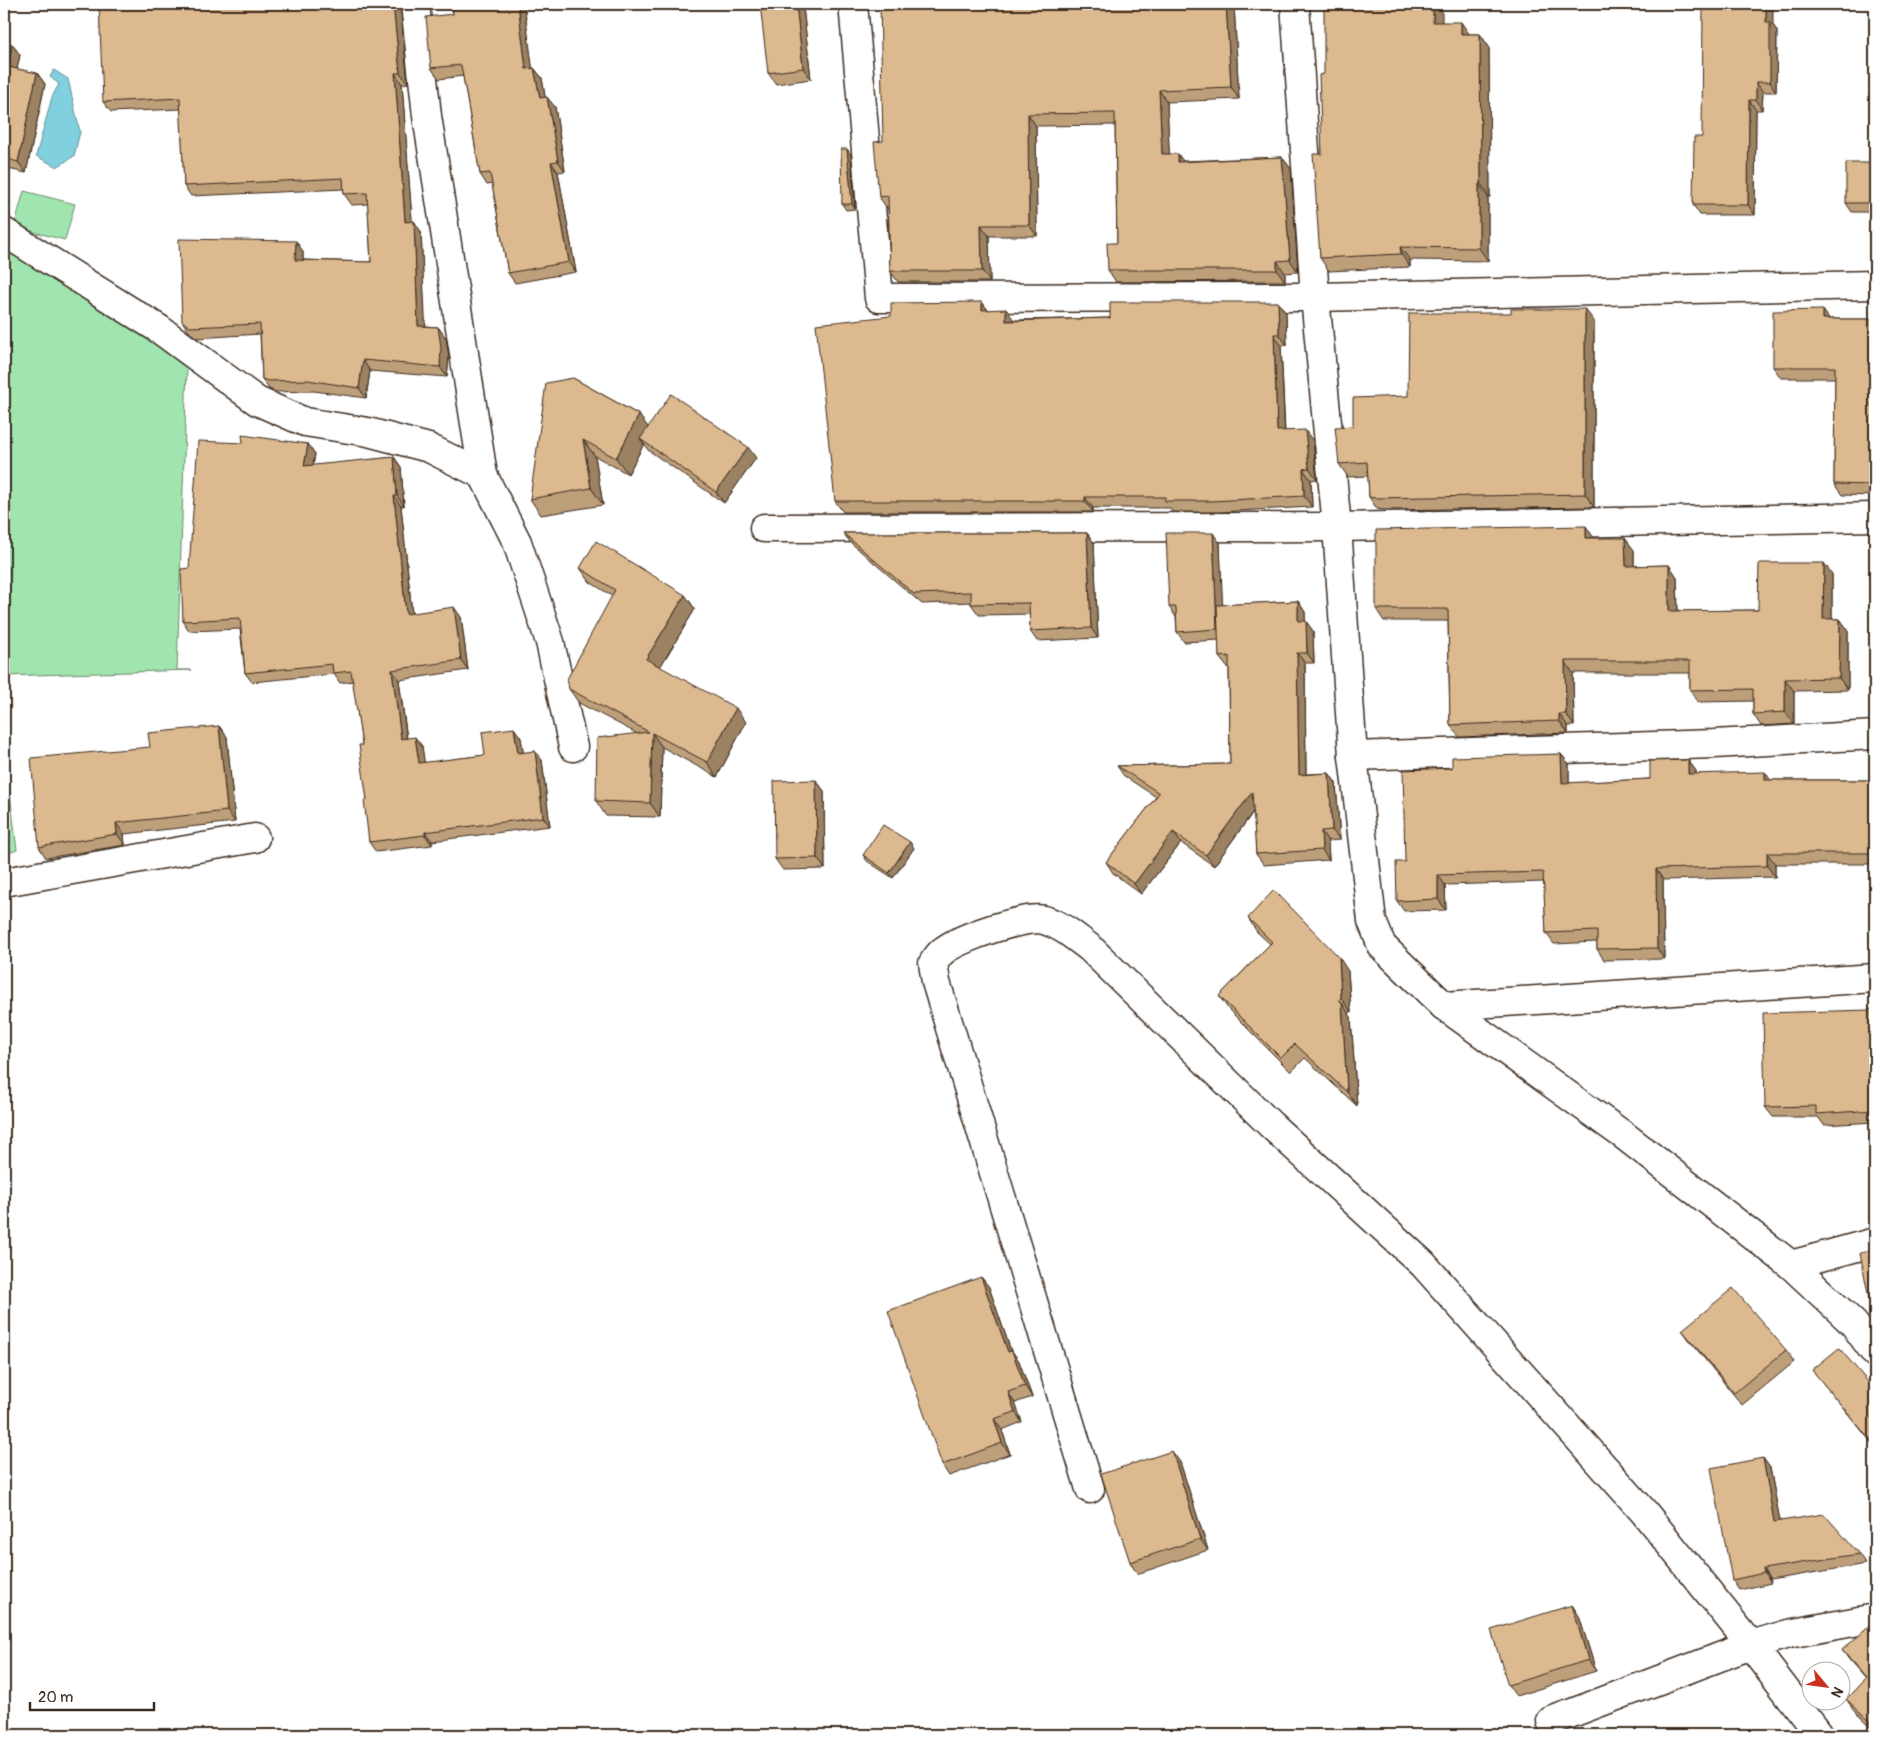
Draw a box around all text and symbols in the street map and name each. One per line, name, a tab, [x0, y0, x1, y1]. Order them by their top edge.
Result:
north arrow	[1802, 1662, 1852, 1712]
scale bar	[30, 1679, 154, 1711]
text: N	[1827, 1684, 1847, 1700]
text: 20 m	[38, 1688, 73, 1707]

